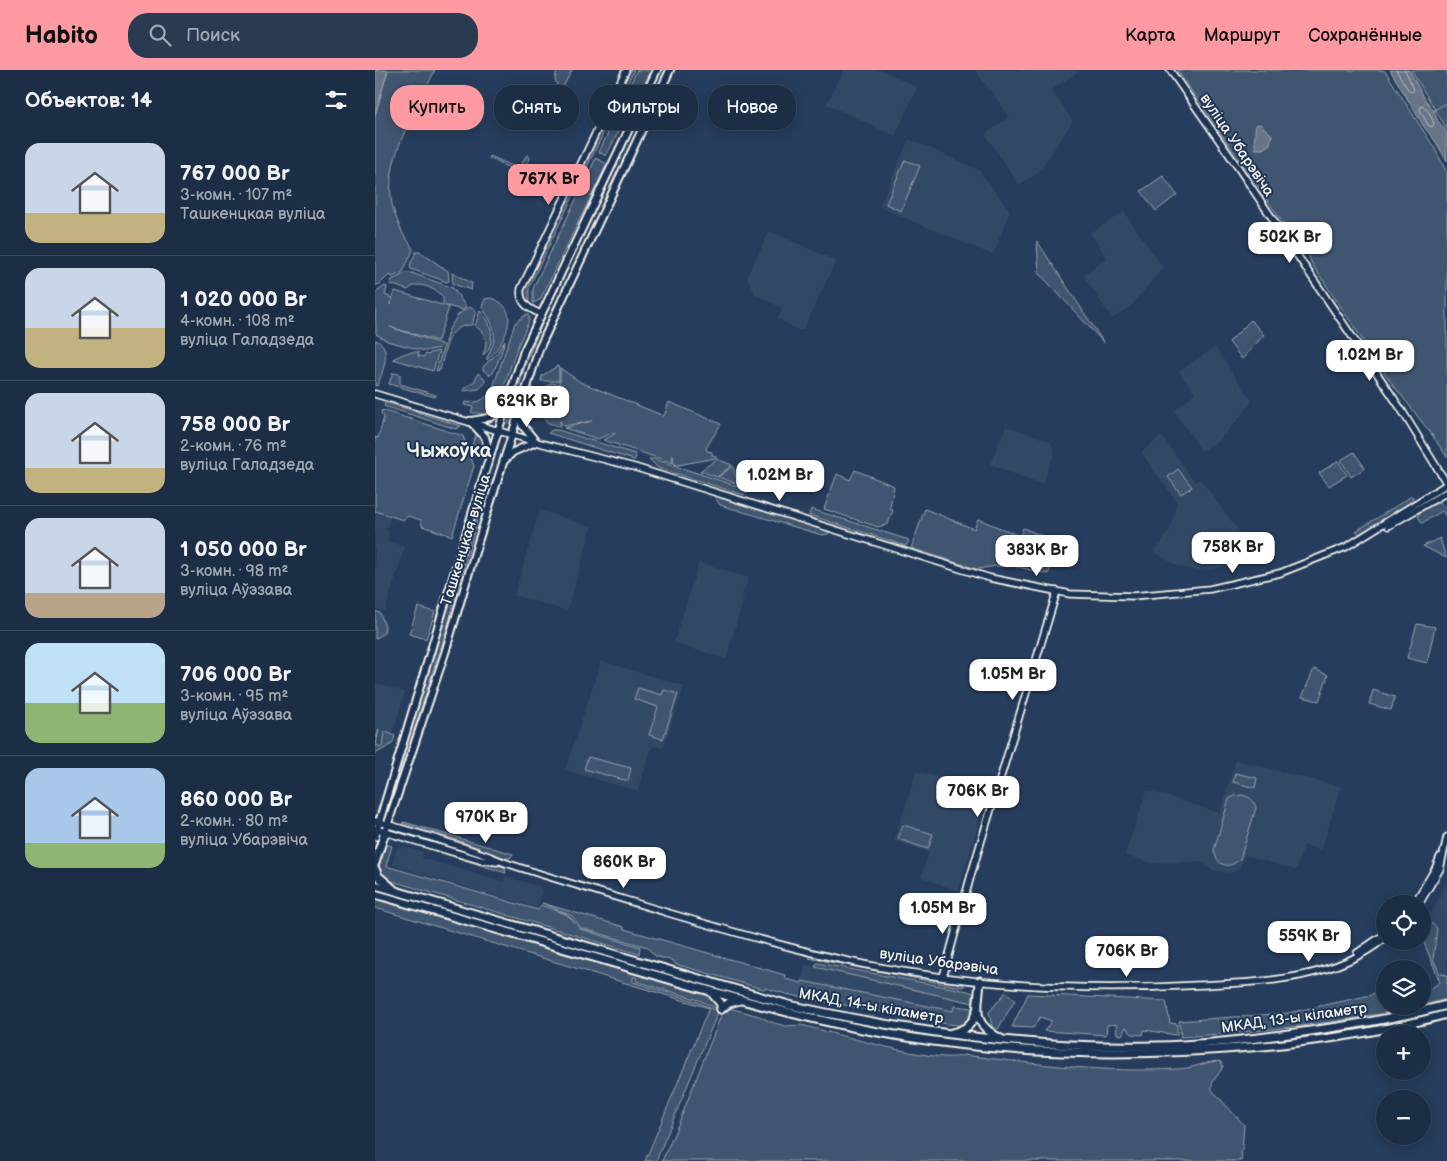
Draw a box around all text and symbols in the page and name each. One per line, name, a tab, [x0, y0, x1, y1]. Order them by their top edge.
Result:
search box	[128, 13, 478, 58]
text: Habito	[25, 21, 98, 50]
icon: search	[146, 21, 174, 49]
text: Поиск	[186, 24, 240, 47]
text: Карта	[1125, 25, 1176, 46]
text: Маршрут	[1204, 25, 1280, 46]
text: Сохранённые	[1308, 25, 1422, 46]
chip: Купить	[390, 85, 484, 130]
chip: Снять	[494, 85, 579, 130]
chip: Фильтры	[589, 85, 698, 130]
chip: Новое	[708, 85, 796, 130]
icon: filters	[322, 86, 350, 114]
text: Объектов: 14	[25, 88, 152, 113]
street label: вуліца Убарэвіча	[1196, 90, 1278, 200]
text: 767 000 Br	[180, 161, 290, 186]
icon: home	[65, 163, 125, 223]
pin: 767K Br	[503, 164, 595, 206]
text: 767K Br	[519, 170, 579, 189]
text: 3-комн. · 107 m²	[180, 186, 292, 205]
text: Ташкенцкая вуліца	[180, 205, 326, 224]
pin: 502K Br	[1244, 222, 1336, 264]
text: 502K Br	[1259, 228, 1321, 247]
text: 1 020 000 Br	[180, 287, 307, 312]
icon: home	[65, 288, 125, 348]
text: 4-комн. · 108 m²	[180, 312, 295, 331]
text: вуліца Галадзеда	[180, 331, 314, 350]
pin: 1.02M Br	[1318, 340, 1422, 382]
text: 1.02M Br	[1337, 346, 1403, 365]
pin: 629K Br	[481, 386, 573, 428]
text: 629K Br	[496, 392, 558, 411]
text: 758 000 Br	[180, 412, 290, 437]
icon: home	[65, 413, 125, 473]
text: 2-комн. · 76 m²	[180, 437, 287, 456]
district label: Чыжоўка	[407, 439, 492, 463]
text: вуліца Галадзеда	[180, 456, 314, 475]
pin: 1.02M Br	[728, 460, 832, 502]
text: 1.02M Br	[747, 466, 813, 485]
street label: Ташкенцкая вуліца	[437, 472, 495, 608]
pin: 758K Br	[1187, 532, 1279, 574]
pin: 383K Br	[991, 534, 1083, 577]
text: 1 050 000 Br	[180, 537, 307, 562]
icon: home	[65, 538, 125, 598]
text: 758K Br	[1203, 538, 1263, 557]
text: 383K Br	[1006, 541, 1068, 560]
text: 3-комн. · 98 m²	[180, 562, 288, 581]
text: вуліца Аўэзава	[180, 581, 292, 600]
pin: 1.05M Br	[961, 658, 1065, 701]
text: 706 000 Br	[180, 662, 291, 687]
icon: home	[65, 663, 125, 723]
text: 1.05M Br	[980, 665, 1046, 684]
text: 3-комн. · 95 m²	[180, 687, 288, 706]
text: вуліца Аўэзава	[180, 706, 292, 725]
pin: 706K Br	[932, 776, 1024, 818]
text: 706K Br	[947, 782, 1009, 801]
text: 860 000 Br	[180, 787, 292, 812]
icon: home	[65, 788, 125, 848]
pin: 970K Br	[440, 802, 532, 844]
text: 970K Br	[455, 808, 517, 827]
text: 2-комн. · 80 m²	[180, 812, 288, 831]
text: вуліца Убарэвіча	[180, 831, 308, 850]
pin: 860K Br	[578, 846, 670, 889]
text: 860K Br	[593, 853, 655, 872]
pin: 1.05M Br	[891, 892, 995, 935]
map controls	[1376, 895, 1431, 1145]
button: locate	[1376, 895, 1431, 950]
text: 1.05M Br	[910, 899, 976, 918]
pin: 559K Br	[1263, 920, 1355, 963]
text: 559K Br	[1279, 927, 1339, 946]
pin: 706K Br	[1081, 936, 1173, 978]
text: 706K Br	[1096, 942, 1158, 961]
street label: вуліца Убарэвіча	[878, 944, 1000, 980]
button: layers	[1376, 960, 1431, 1015]
street label: МКАД, 14-ы кіламетр	[797, 984, 945, 1028]
street label: МКАД, 13-ы кіламетр	[1220, 998, 1369, 1038]
button: +	[1376, 1025, 1431, 1080]
button: −	[1376, 1090, 1431, 1145]

